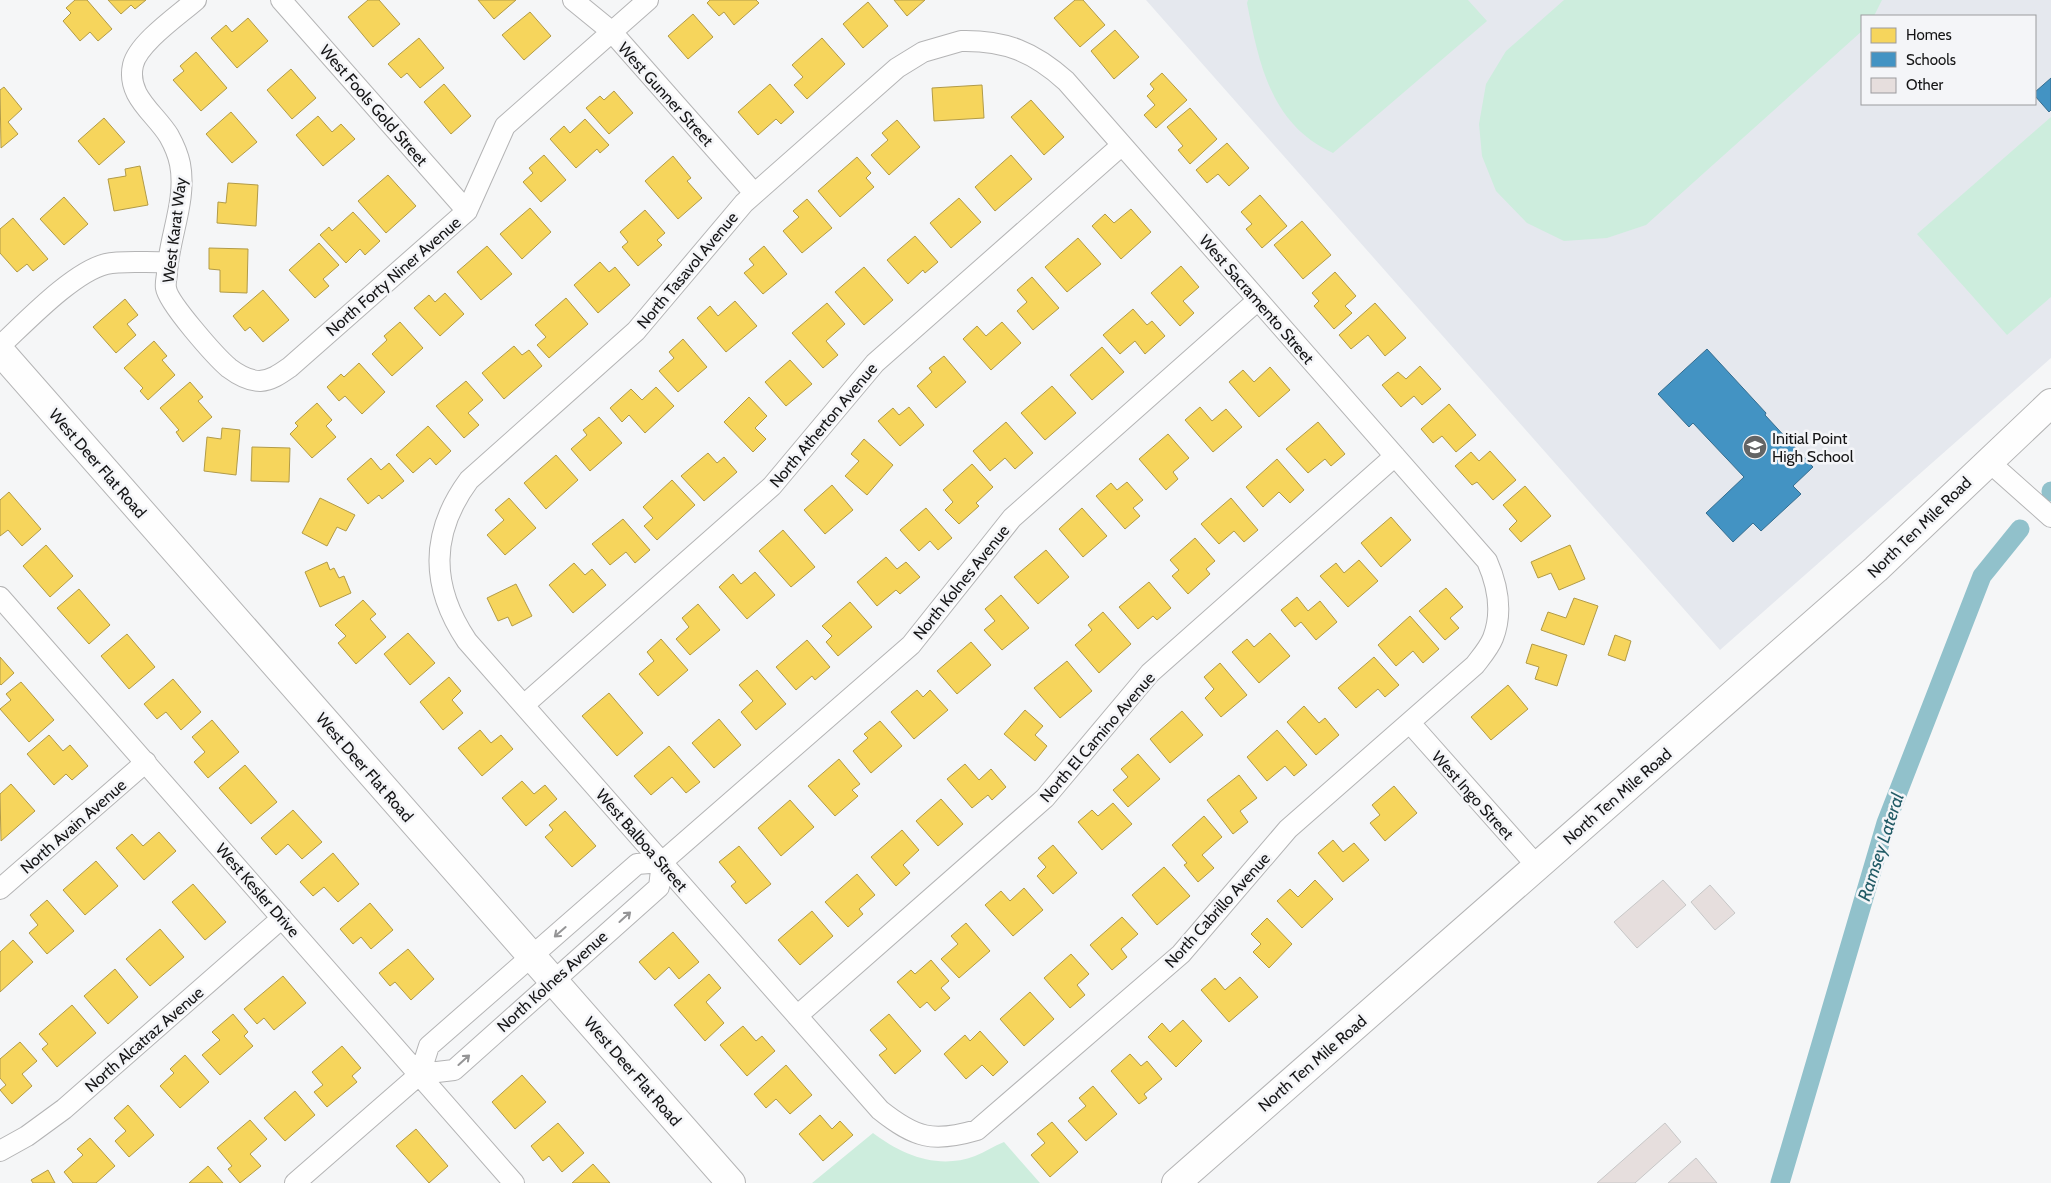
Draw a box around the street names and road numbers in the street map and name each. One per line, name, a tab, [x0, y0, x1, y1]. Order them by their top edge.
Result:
street label: West Gunner Street	[614, 38, 718, 151]
street label: West Fools Gold Street	[316, 41, 432, 170]
street label: West Karat Way	[159, 176, 190, 284]
street label: North Tasavol Avenue	[633, 208, 742, 333]
street label: North Forty Niner Avenue	[322, 213, 465, 340]
street label: West Sacramento Street	[1195, 231, 1318, 368]
street label: North Atherton Avenue	[766, 359, 881, 491]
street label: West Deer Flat Road	[45, 405, 150, 522]
street label: North Ten Mile Road	[1863, 473, 1975, 582]
street label: North Kolnes Avenue	[909, 521, 1013, 643]
street label: North El Camino Avenue	[1036, 669, 1159, 806]
street label: West Deer Flat Road	[312, 709, 417, 826]
street label: North Ten Mile Road	[1559, 744, 1675, 848]
street label: West Ingo Street	[1428, 747, 1518, 844]
street label: North Avain Avenue	[17, 775, 130, 877]
street label: West Balboa Street	[592, 785, 692, 896]
street label: West Kesler Drive	[212, 840, 304, 941]
street label: North Cabrillo Avenue	[1161, 849, 1274, 972]
street label: North Kolnes Avenue	[493, 927, 611, 1036]
street label: North Alcatraz Avenue	[81, 983, 207, 1096]
street label: North Ten Mile Road	[1254, 1011, 1370, 1115]
street label: West Deer Flat Road	[580, 1013, 685, 1130]

